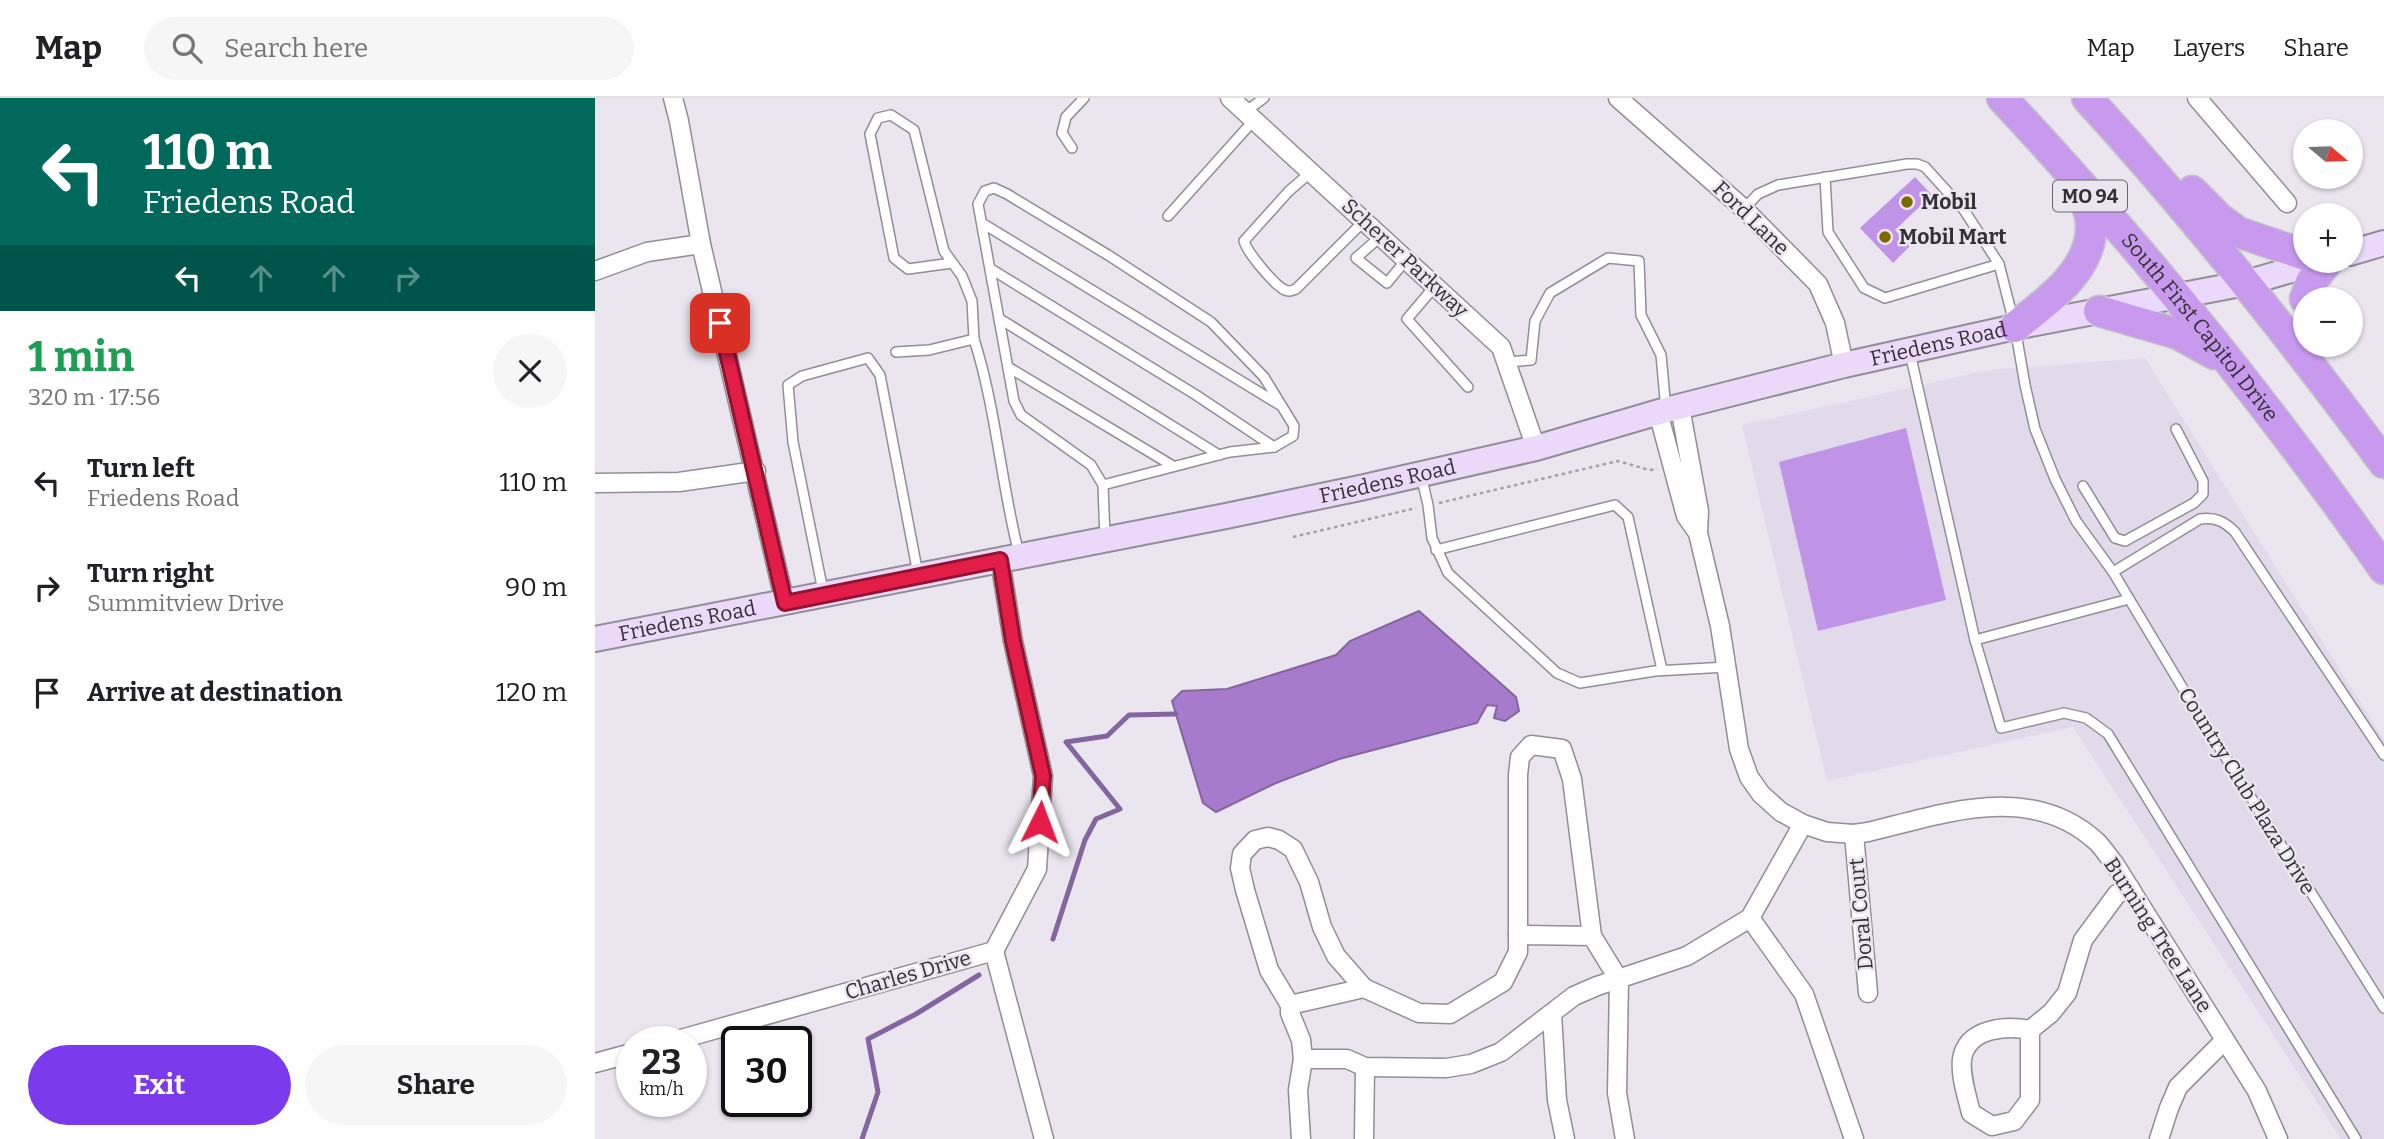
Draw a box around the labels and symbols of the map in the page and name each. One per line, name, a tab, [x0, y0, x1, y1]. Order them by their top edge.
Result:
north arrow	[2293, 119, 2363, 189]
street label: Ford Lane	[1707, 175, 1795, 261]
road number: MO 94	[2053, 180, 2127, 212]
place label: Mobil	[1921, 189, 1977, 215]
street label: Scherer Parkway	[1336, 193, 1474, 324]
marker: Mobil	[1899, 194, 1915, 210]
place label: Mobil Mart	[1899, 224, 2007, 250]
street label: South First Capitol Drive	[2116, 227, 2284, 427]
marker: Mobil Mart	[1877, 229, 1893, 245]
pin	[690, 293, 750, 353]
street label: Friedens Road	[1868, 316, 2009, 372]
street label: Friedens Road	[1317, 454, 1458, 509]
street label: Friedens Road	[616, 595, 758, 647]
street label: Country Club Plaza Drive	[2173, 683, 2321, 899]
position arrow	[1003, 785, 1077, 859]
street label: Burning Tree Lane	[2098, 853, 2218, 1017]
street label: Doral Court	[1843, 857, 1879, 971]
street label: Charles Drive	[842, 945, 974, 1005]
speed limit sign: 30	[721, 1026, 812, 1117]

